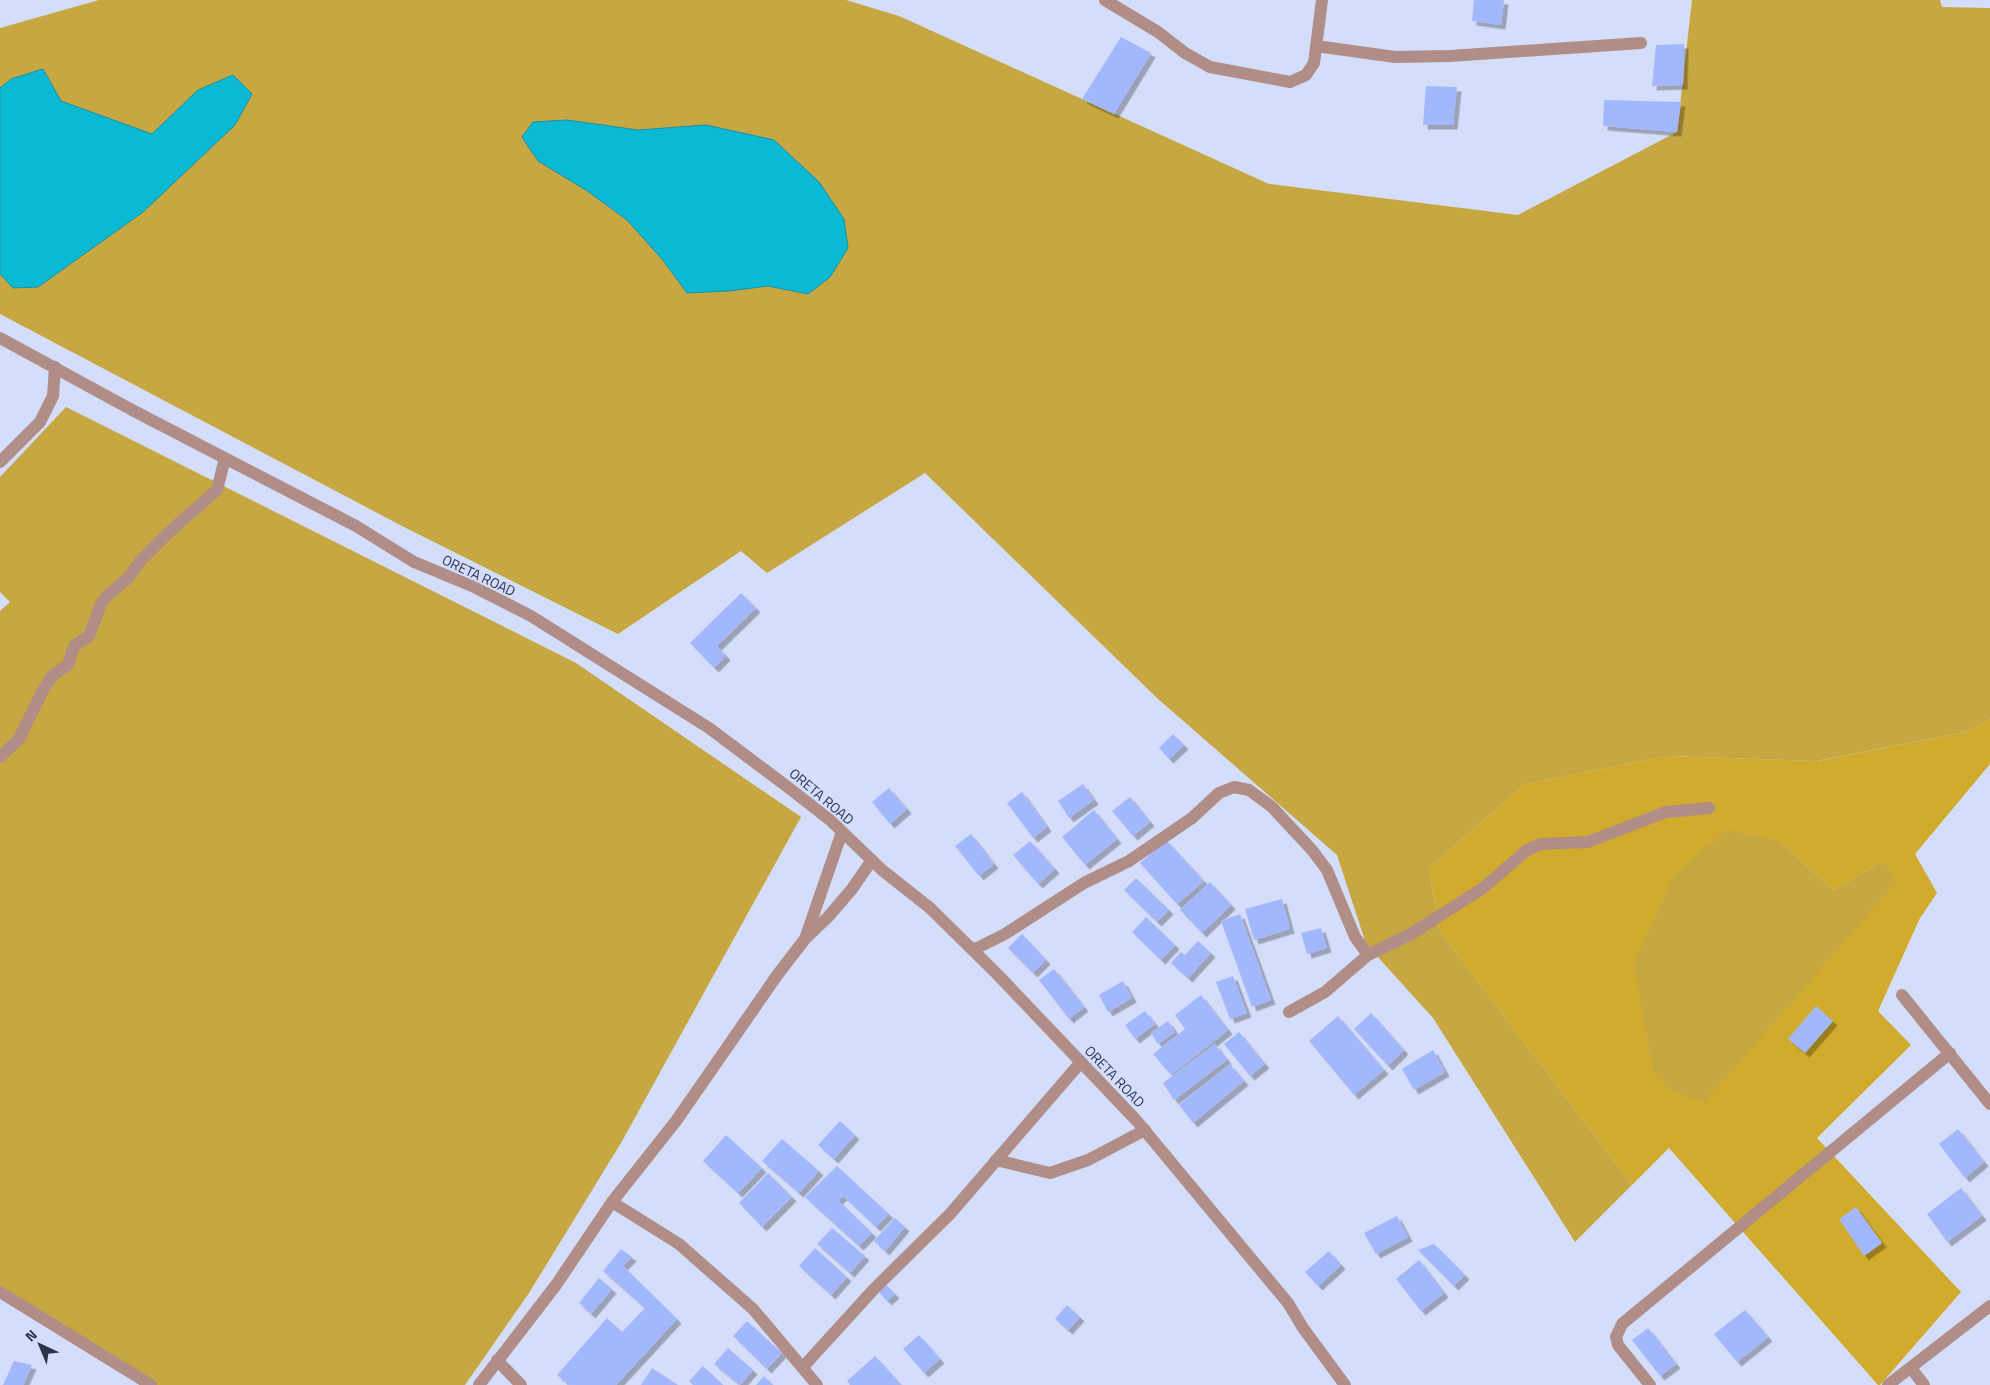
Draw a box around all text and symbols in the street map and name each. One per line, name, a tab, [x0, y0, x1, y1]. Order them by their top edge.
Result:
street label: ORETA ROAD	[439, 549, 519, 601]
street label: ORETA ROAD	[785, 763, 859, 829]
street label: ORETA ROAD	[1080, 1040, 1150, 1112]
north arrow	[15, 1320, 65, 1370]
text: N	[20, 1324, 41, 1346]

